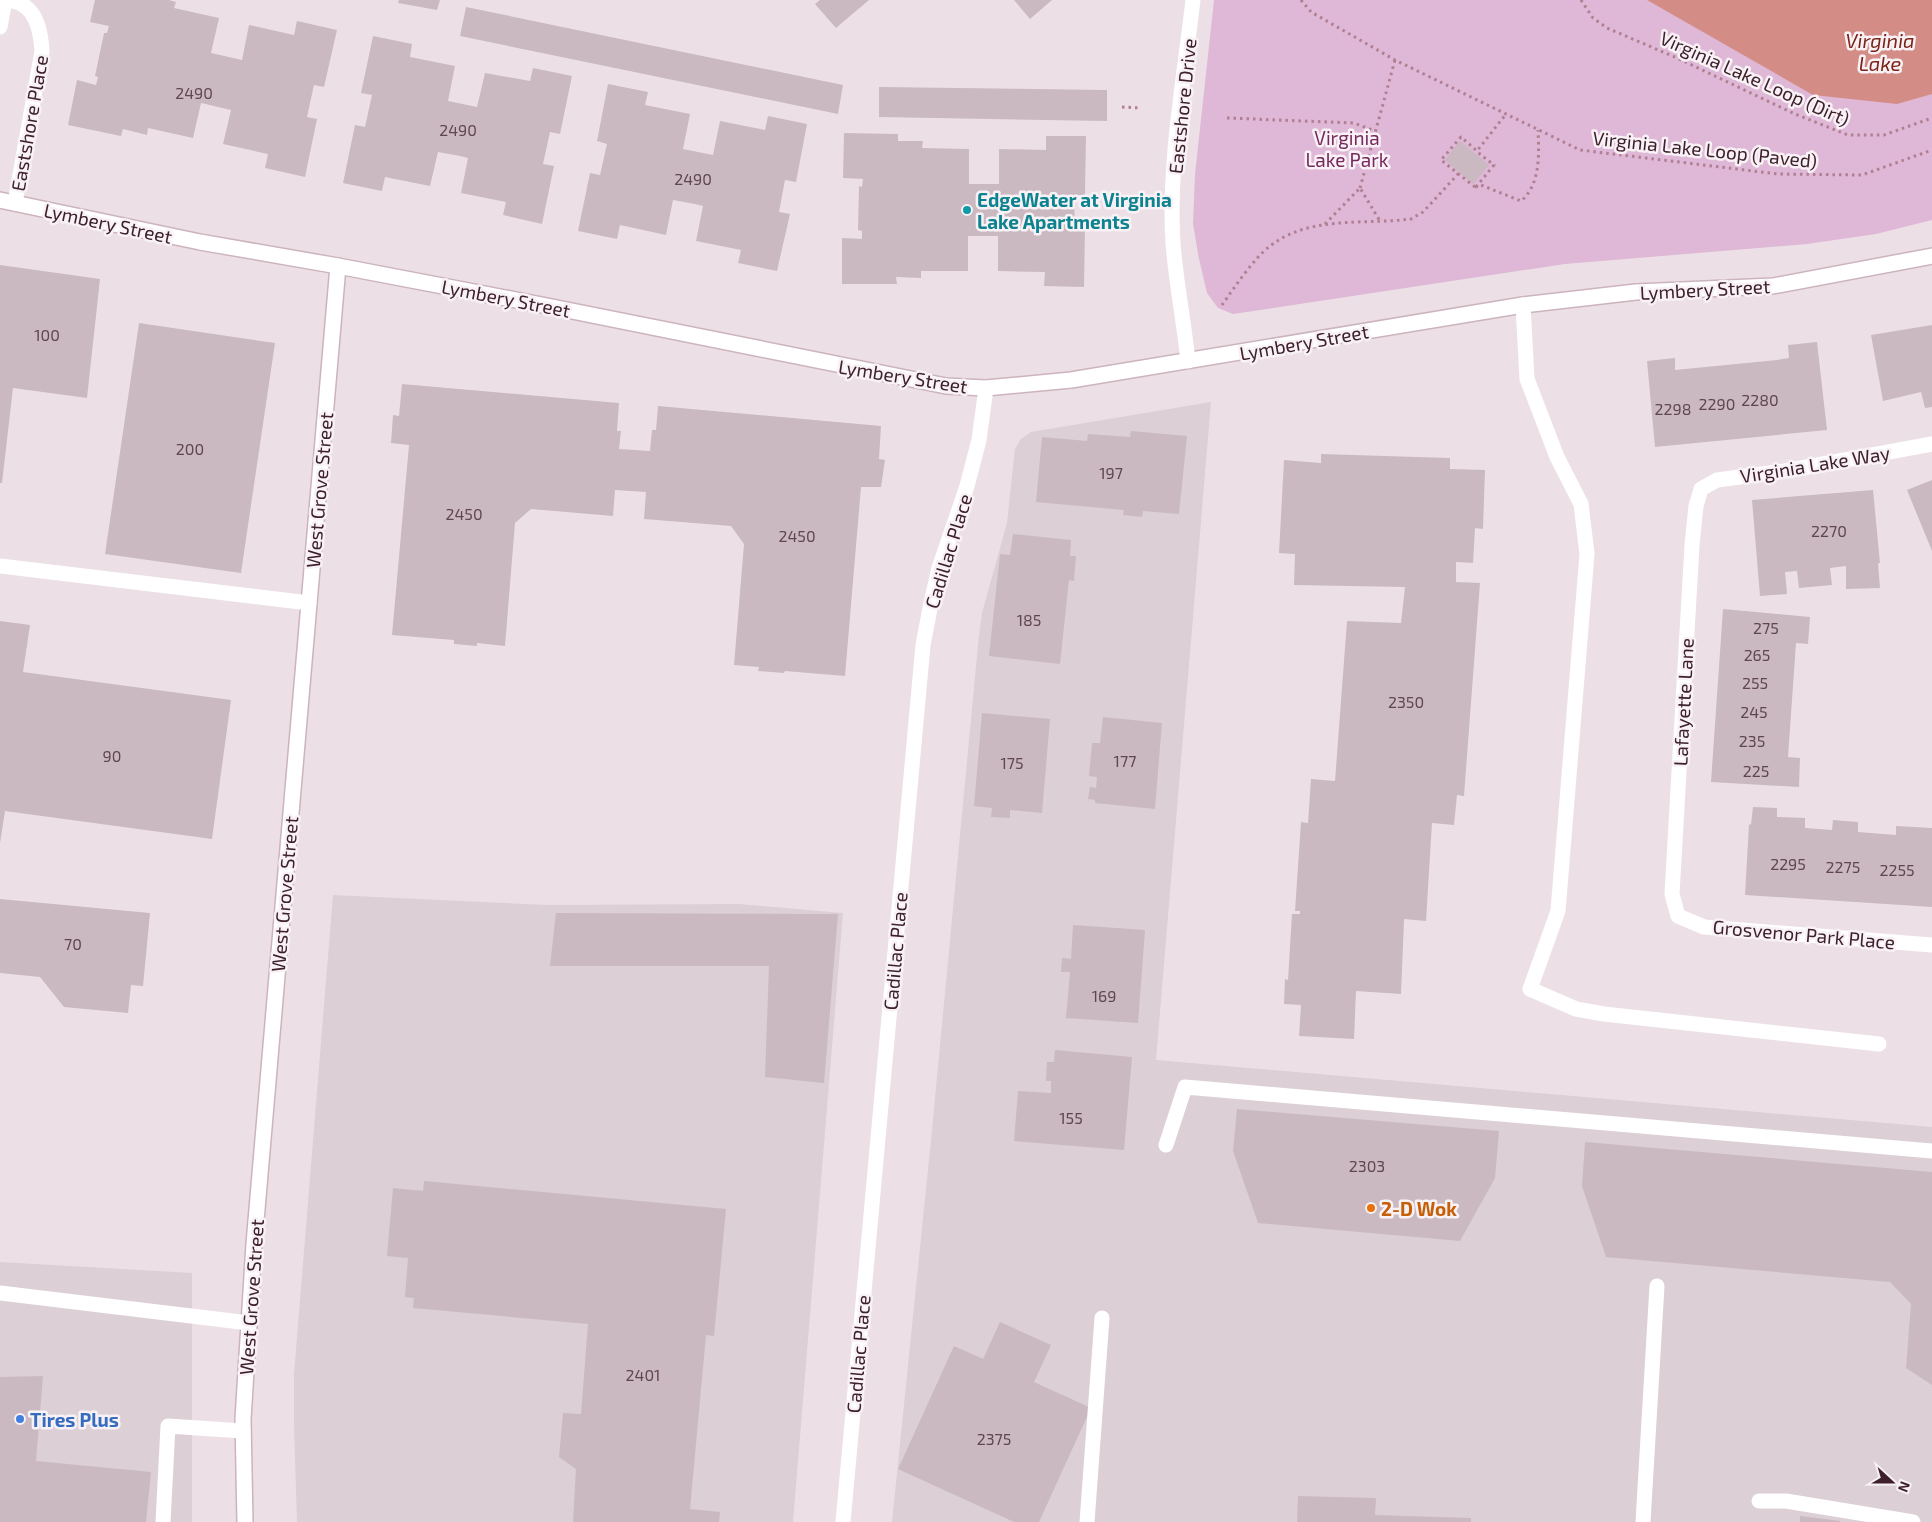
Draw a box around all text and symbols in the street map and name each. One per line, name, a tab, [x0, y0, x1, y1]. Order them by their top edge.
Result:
street label: Virginia Lake Loop (Dirt)	[1657, 26, 1853, 130]
water label: Virginia Lake	[1845, 28, 1915, 75]
street label: Eastshore Drive	[1163, 37, 1201, 175]
street label: Eastshore Place	[6, 53, 52, 193]
house number: 2490	[175, 83, 213, 102]
house number: 2490	[439, 120, 477, 139]
park label: Virginia Lake Park	[1306, 126, 1389, 171]
street label: Virginia Lake Loop (Paved)	[1592, 126, 1818, 172]
house number: 2490	[674, 169, 712, 188]
place label: EdgeWater at Virginia Lake Apartments	[977, 188, 1172, 233]
street label: Lymbery Street	[42, 198, 174, 248]
marker: EdgeWater at Virginia Lake Apartments	[961, 204, 973, 216]
street label: Lymbery Street	[440, 274, 572, 322]
street label: Lymbery Street	[1639, 274, 1771, 304]
street label: Lymbery Street	[1238, 319, 1370, 365]
house number: 100	[34, 325, 60, 344]
street label: Lymbery Street	[837, 354, 969, 398]
house number: 2280	[1741, 390, 1779, 409]
house number: 2290	[1699, 394, 1735, 413]
house number: 2298	[1655, 399, 1691, 418]
street label: West Grove Street	[301, 411, 337, 569]
house number: 200	[176, 439, 204, 458]
street label: Virginia Lake Way	[1738, 441, 1892, 487]
house number: 197	[1099, 463, 1123, 482]
street label: Cadillac Place	[920, 491, 976, 611]
house number: 2450	[445, 504, 483, 523]
house number: 2270	[1811, 521, 1847, 540]
house number: 2450	[778, 526, 816, 545]
house number: 185	[1017, 610, 1041, 629]
house number: 275	[1753, 618, 1779, 637]
street label: Lafayette Lane	[1668, 637, 1698, 767]
house number: 265	[1744, 645, 1770, 664]
house number: 255	[1742, 673, 1768, 692]
house number: 2350	[1388, 692, 1424, 711]
house number: 245	[1740, 702, 1768, 721]
house number: 235	[1739, 731, 1765, 750]
house number: 90	[103, 746, 121, 765]
house number: 177	[1114, 751, 1136, 770]
house number: 175	[1000, 753, 1024, 772]
house number: 225	[1743, 761, 1769, 780]
street label: West Grove Street	[266, 815, 302, 973]
house number: 2295	[1770, 854, 1806, 873]
house number: 2275	[1826, 857, 1860, 876]
house number: 2255	[1879, 860, 1915, 879]
street label: Cadillac Place	[878, 891, 912, 1011]
street label: Grosvenor Park Place	[1712, 915, 1896, 953]
house number: 70	[64, 934, 82, 953]
house number: 169	[1092, 986, 1116, 1005]
house number: 155	[1059, 1108, 1083, 1127]
house number: 2303	[1349, 1156, 1385, 1175]
place label: 2-D Wok	[1381, 1197, 1457, 1220]
marker: 2-D Wok	[1365, 1202, 1377, 1214]
street label: West Grove Street	[234, 1218, 268, 1376]
street label: Cadillac Place	[841, 1294, 875, 1414]
house number: 2401	[626, 1365, 660, 1384]
place label: Tires Plus	[30, 1408, 119, 1431]
marker: Tires Plus	[14, 1413, 26, 1425]
house number: 2375	[977, 1429, 1011, 1448]
north arrow	[1867, 1457, 1917, 1507]
text: N	[1895, 1479, 1914, 1495]

